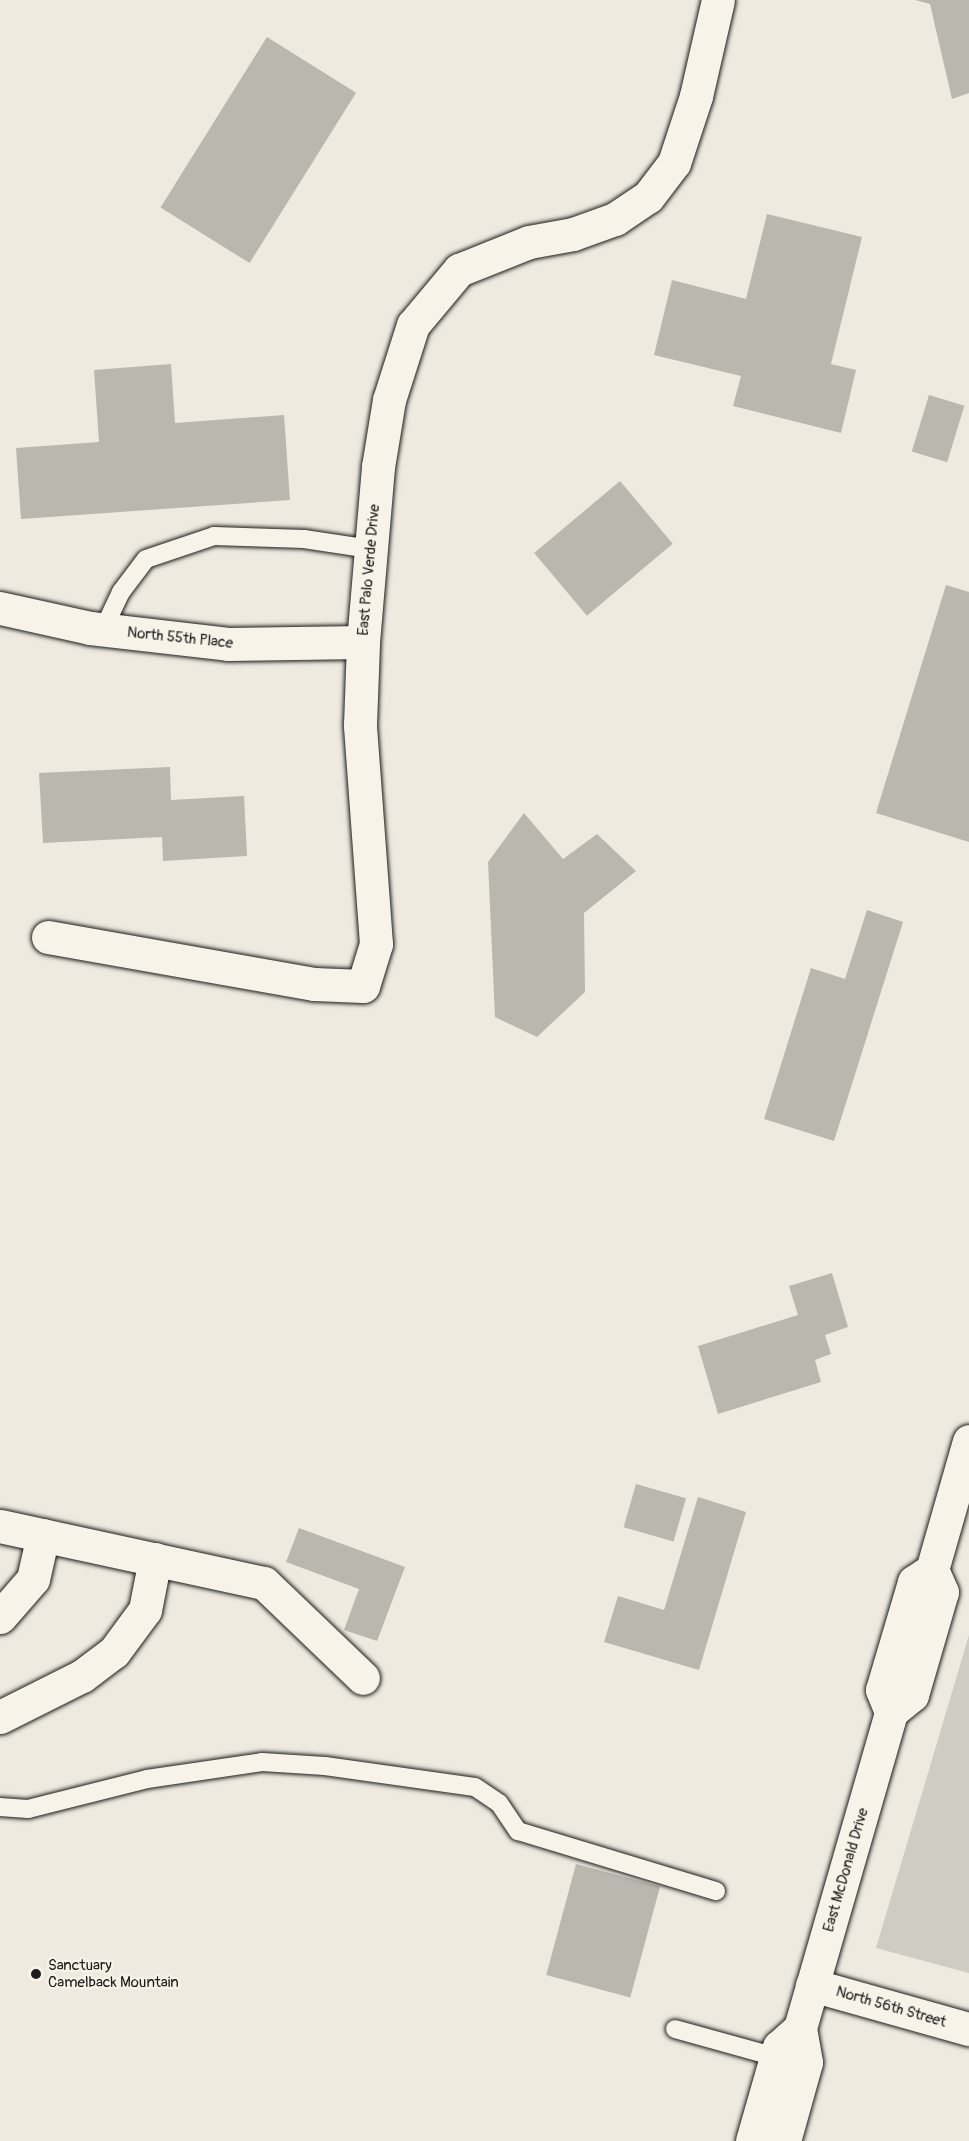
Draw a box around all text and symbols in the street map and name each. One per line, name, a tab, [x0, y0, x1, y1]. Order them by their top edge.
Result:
street label: East Palo Verde Drive	[354, 504, 384, 636]
street label: North 55th Place	[126, 623, 234, 653]
street label: East McDonald Drive	[820, 1806, 872, 1934]
place label: Sanctuary Camelback Mountain	[48, 1956, 179, 1991]
marker: Sanctuary Camelback Mountain	[29, 1967, 43, 1981]
street label: North 56th Street	[834, 1983, 948, 2031]

